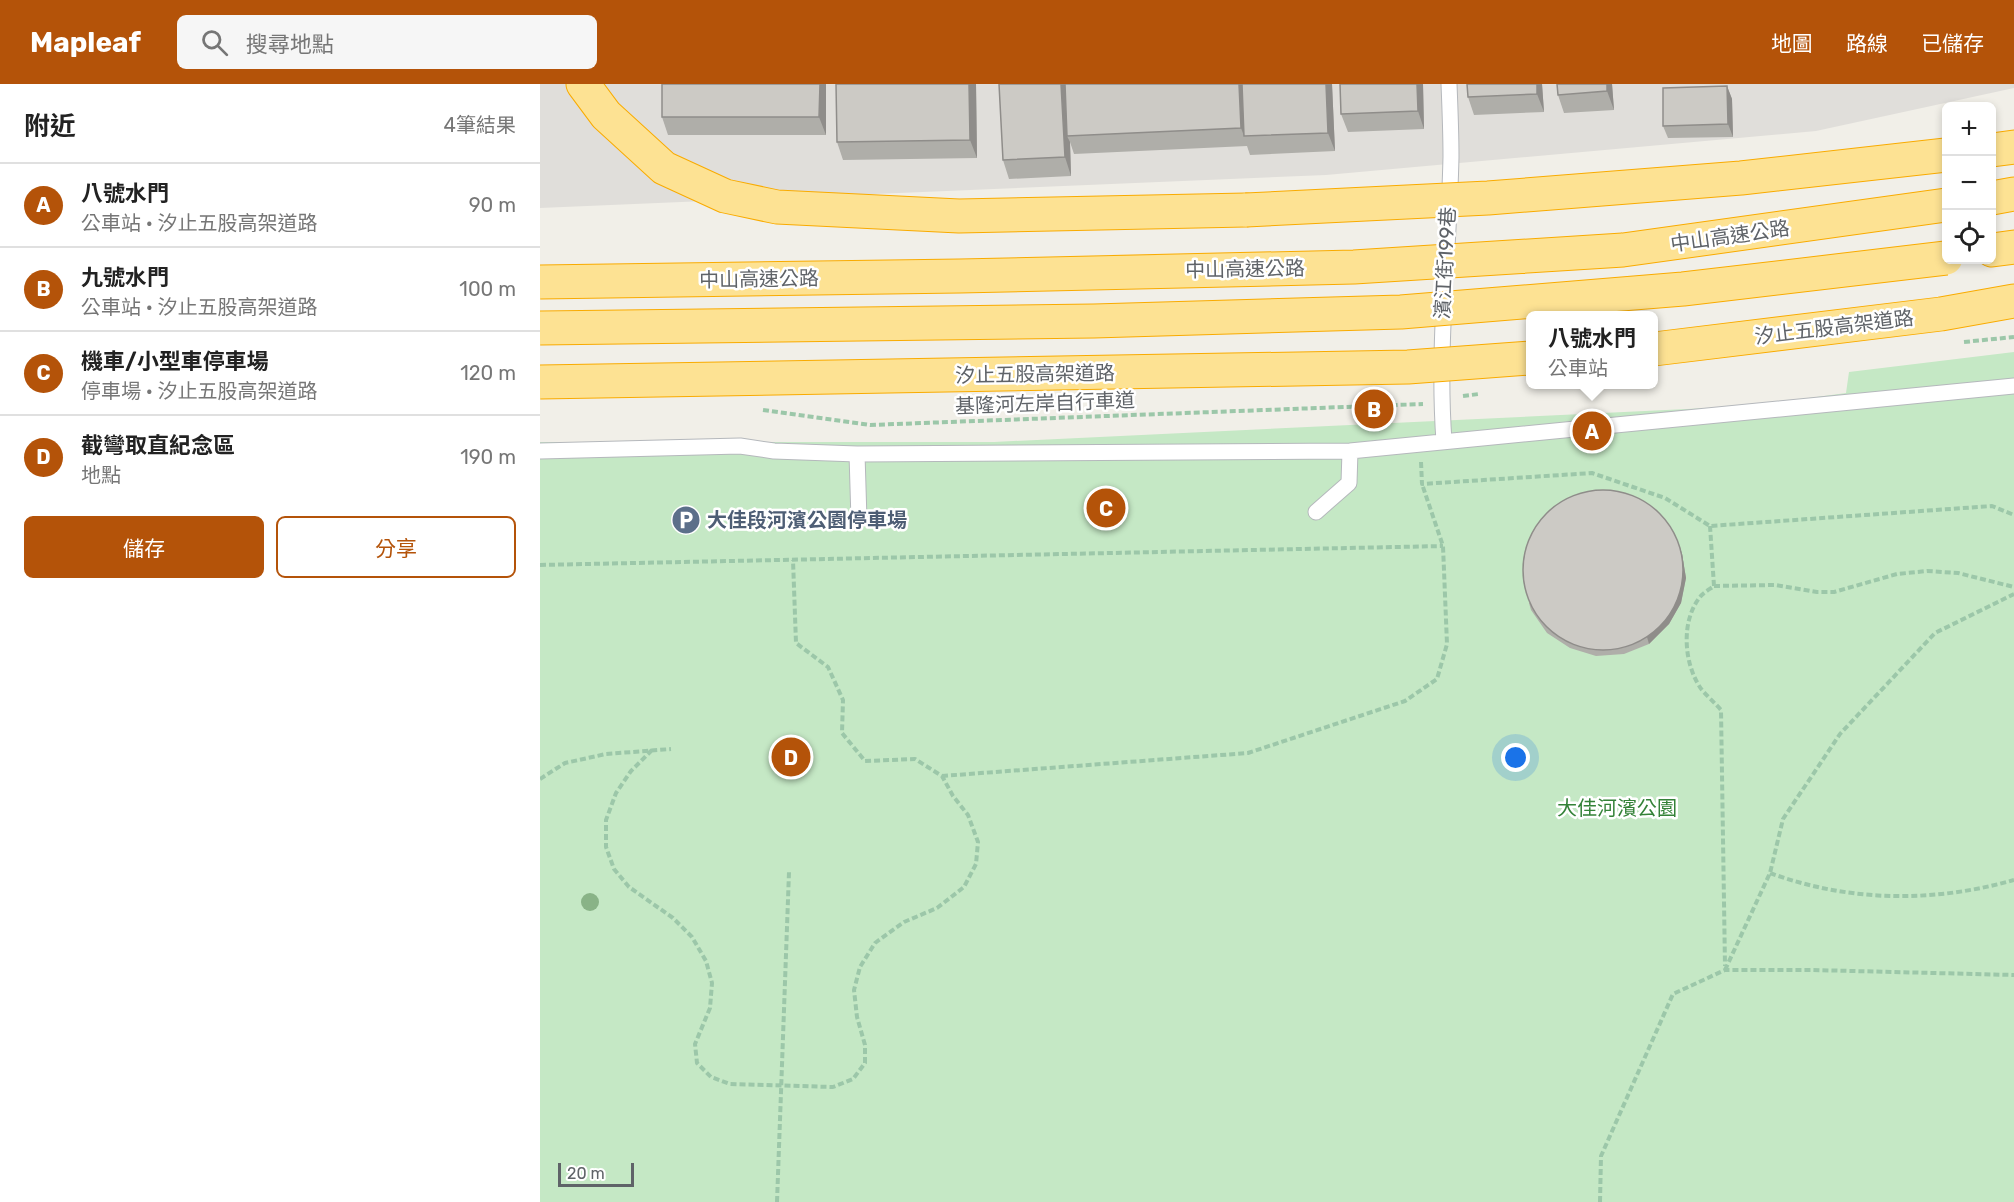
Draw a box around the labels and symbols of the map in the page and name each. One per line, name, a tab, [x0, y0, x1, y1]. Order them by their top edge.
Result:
street label: 濱江街199巷	[1430, 206, 1460, 320]
street label: 中山高速公路	[1669, 216, 1791, 256]
street label: 中山高速公路	[1185, 256, 1305, 282]
street label: 中山高速公路	[699, 266, 819, 292]
street label: 汐止五股高架道路	[1753, 305, 1915, 349]
street label: 汐止五股高架道路	[955, 361, 1115, 387]
pin: B	[1354, 386, 1394, 432]
street label: 基隆河左岸自行車道	[955, 388, 1135, 418]
pin: A	[1572, 408, 1612, 454]
pin: C	[1086, 486, 1126, 530]
parking icon: 大佳段河濱公園停車場	[670, 504, 702, 536]
place label: 大佳段河濱公園停車場	[707, 508, 907, 532]
pin: D	[772, 734, 810, 780]
your location	[1501, 743, 1530, 772]
park label: 大佳河濱公園	[1557, 796, 1677, 820]
scale bar	[558, 1160, 634, 1188]

